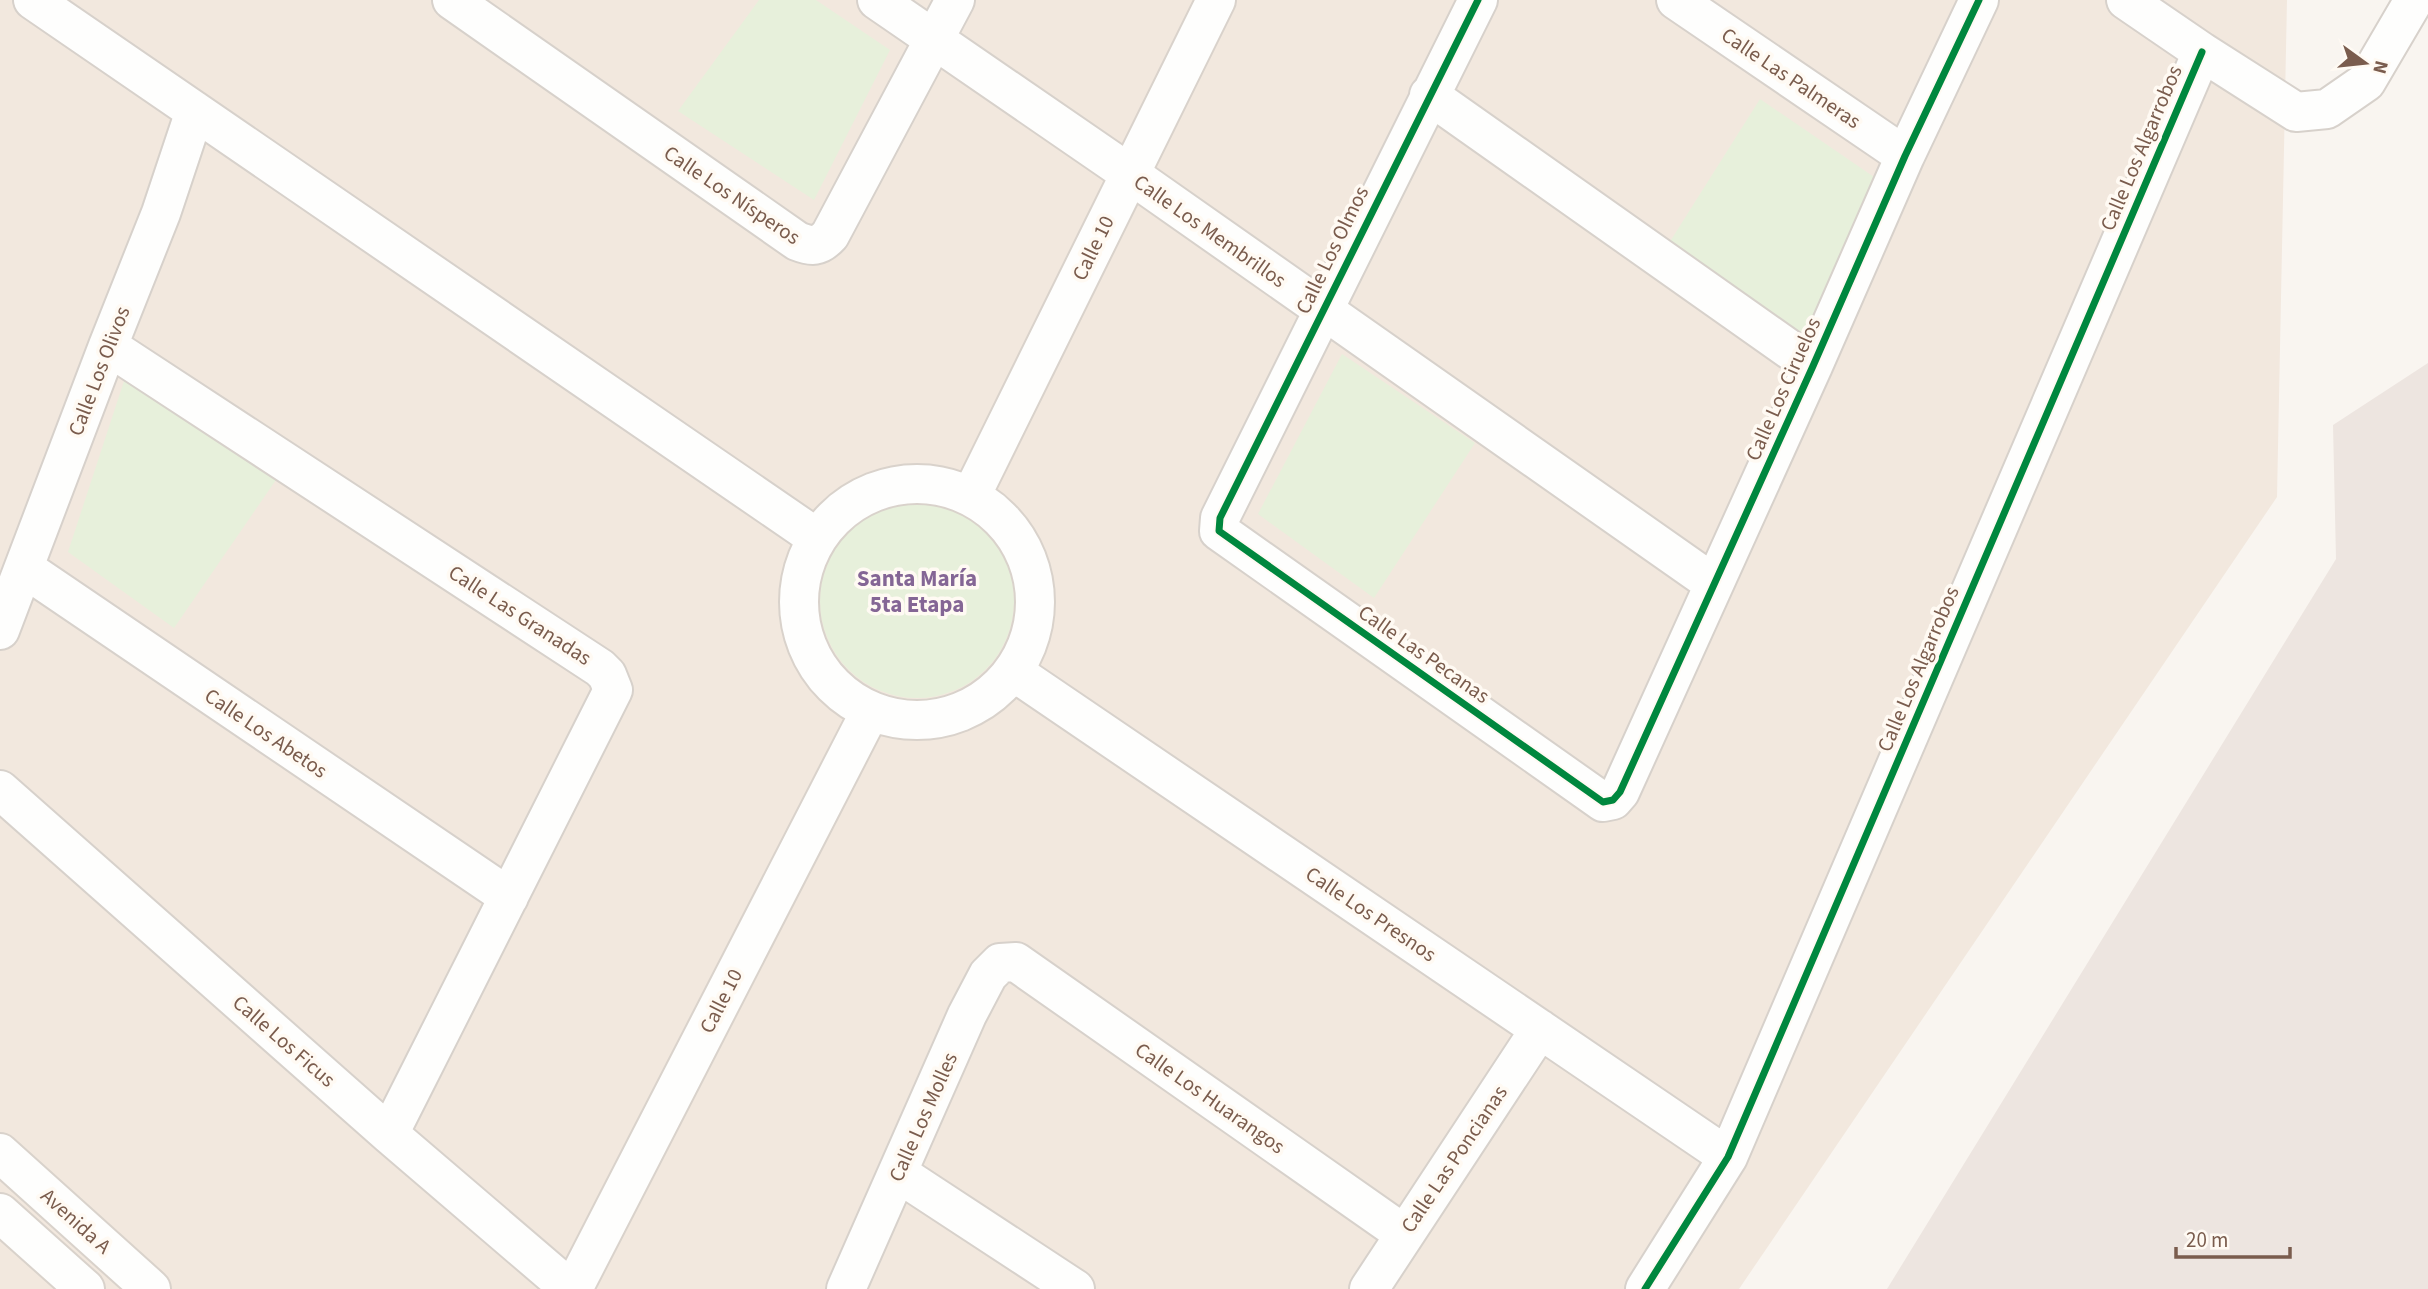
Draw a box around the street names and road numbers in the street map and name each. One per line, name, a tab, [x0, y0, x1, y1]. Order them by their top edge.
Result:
street label: Calle Las Palmeras	[1715, 20, 1867, 136]
street label: Calle Los Algarrobos	[2093, 60, 2190, 235]
street label: Calle Los Nísperos	[658, 138, 806, 252]
street label: Calle Los Membrillos	[1128, 167, 1293, 295]
street label: Calle Los Olmos	[1288, 181, 1376, 319]
street label: Calle 10	[1064, 211, 1122, 285]
street label: Calle Los Olivos	[61, 302, 138, 440]
street label: Calle Los Ciruelos	[1738, 312, 1828, 465]
street label: Calle Las Granadas	[443, 557, 598, 673]
street label: Calle Los Algarrobos	[1870, 581, 1967, 756]
street label: Calle Las Pecanas	[1352, 597, 1496, 711]
street label: Calle Los Abetos	[199, 681, 334, 785]
street label: Calle Los Presnos	[1300, 859, 1443, 969]
street label: Calle 10	[692, 964, 750, 1038]
street label: Calle Los Ficus	[226, 988, 342, 1094]
street label: Calle Los Huarangos	[1129, 1035, 1291, 1161]
street label: Calle Los Molles	[881, 1047, 965, 1186]
street label: Calle Las Poncianas	[1393, 1079, 1515, 1239]
street label: Avenida A	[34, 1181, 118, 1261]

